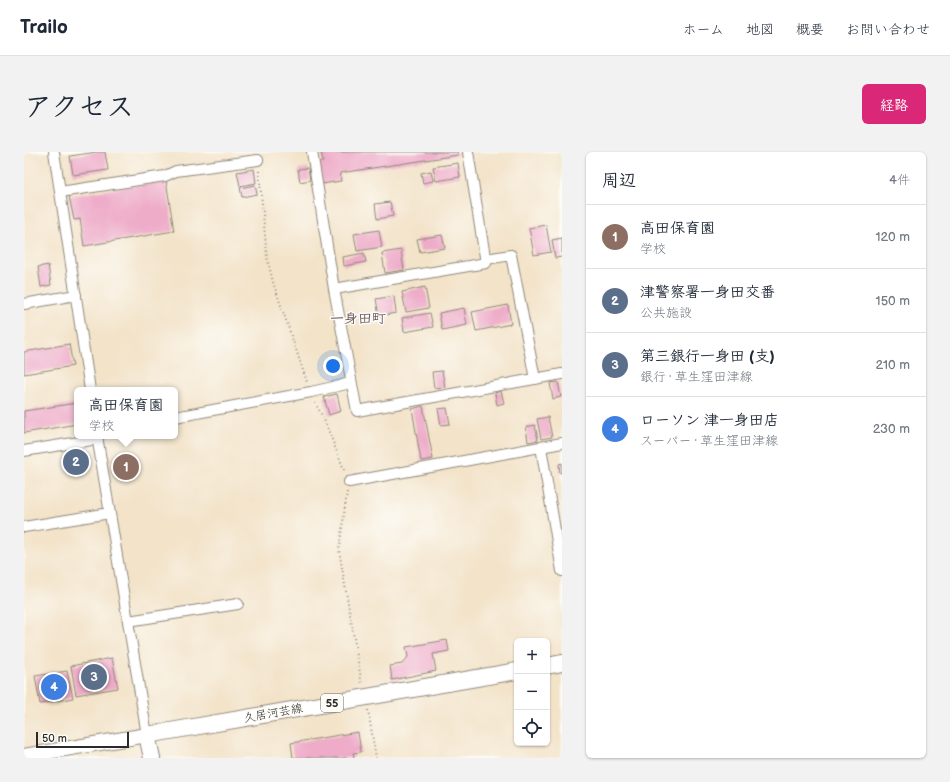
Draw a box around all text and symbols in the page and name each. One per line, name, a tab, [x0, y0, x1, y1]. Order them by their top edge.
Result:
text: Trailo	[20, 16, 68, 39]
text: ホーム	[683, 21, 724, 38]
text: 地図	[746, 21, 774, 38]
text: 概要	[796, 21, 824, 38]
text: お問い合わせ	[846, 21, 930, 38]
button: 経路	[862, 84, 926, 124]
text: アクセス	[24, 91, 134, 124]
text: 周辺	[602, 171, 636, 191]
text: 4件	[889, 172, 910, 188]
text: 高田保育園	[640, 219, 715, 238]
text: 1	[612, 229, 618, 245]
text: 120 m	[875, 229, 910, 245]
text: 学校	[640, 241, 666, 257]
text: 津警察署一身田交番	[640, 283, 775, 302]
text: 2	[611, 293, 619, 309]
text: 150 m	[876, 293, 910, 309]
text: 公共施設	[640, 305, 692, 321]
district label: 一身田町	[330, 310, 386, 327]
text: 第三銀行一身田 (支)	[640, 347, 775, 366]
your location	[323, 356, 343, 376]
text: 3	[611, 357, 619, 373]
text: 210 m	[876, 357, 910, 373]
text: 銀行 · 草生窪田津線	[640, 369, 752, 385]
popup	[74, 387, 178, 439]
text: 高田保育園	[88, 396, 164, 415]
text: ローソン 津一身田店	[640, 411, 779, 430]
text: 学校	[88, 418, 115, 434]
text: 4	[611, 421, 619, 437]
text: 230 m	[873, 421, 910, 437]
text: スーパー · 草生窪田津線	[640, 433, 778, 449]
pin: 2	[63, 447, 89, 477]
pin: 1	[113, 452, 139, 482]
map controls	[514, 638, 550, 746]
button: +	[514, 638, 550, 674]
pin: 3	[81, 662, 107, 692]
pin: 4	[41, 672, 67, 702]
button: −	[514, 674, 550, 710]
road number: 55	[321, 694, 343, 712]
street label: 久居河芸線	[242, 701, 304, 726]
button: locate	[514, 710, 550, 746]
scale bar	[36, 730, 129, 749]
text: 50 m	[42, 732, 67, 745]

